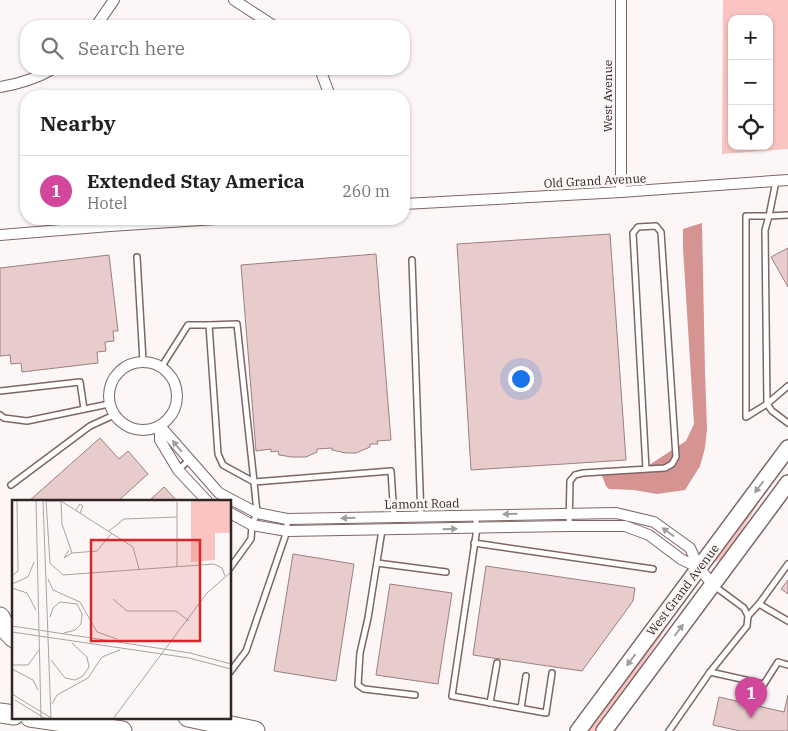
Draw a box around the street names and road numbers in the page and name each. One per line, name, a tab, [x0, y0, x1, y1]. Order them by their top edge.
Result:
street label: West Avenue	[600, 60, 615, 132]
street label: Old Grand Avenue	[543, 170, 647, 191]
street label: Lamont Road	[384, 495, 460, 512]
street label: West Grand Avenue	[643, 541, 722, 638]

